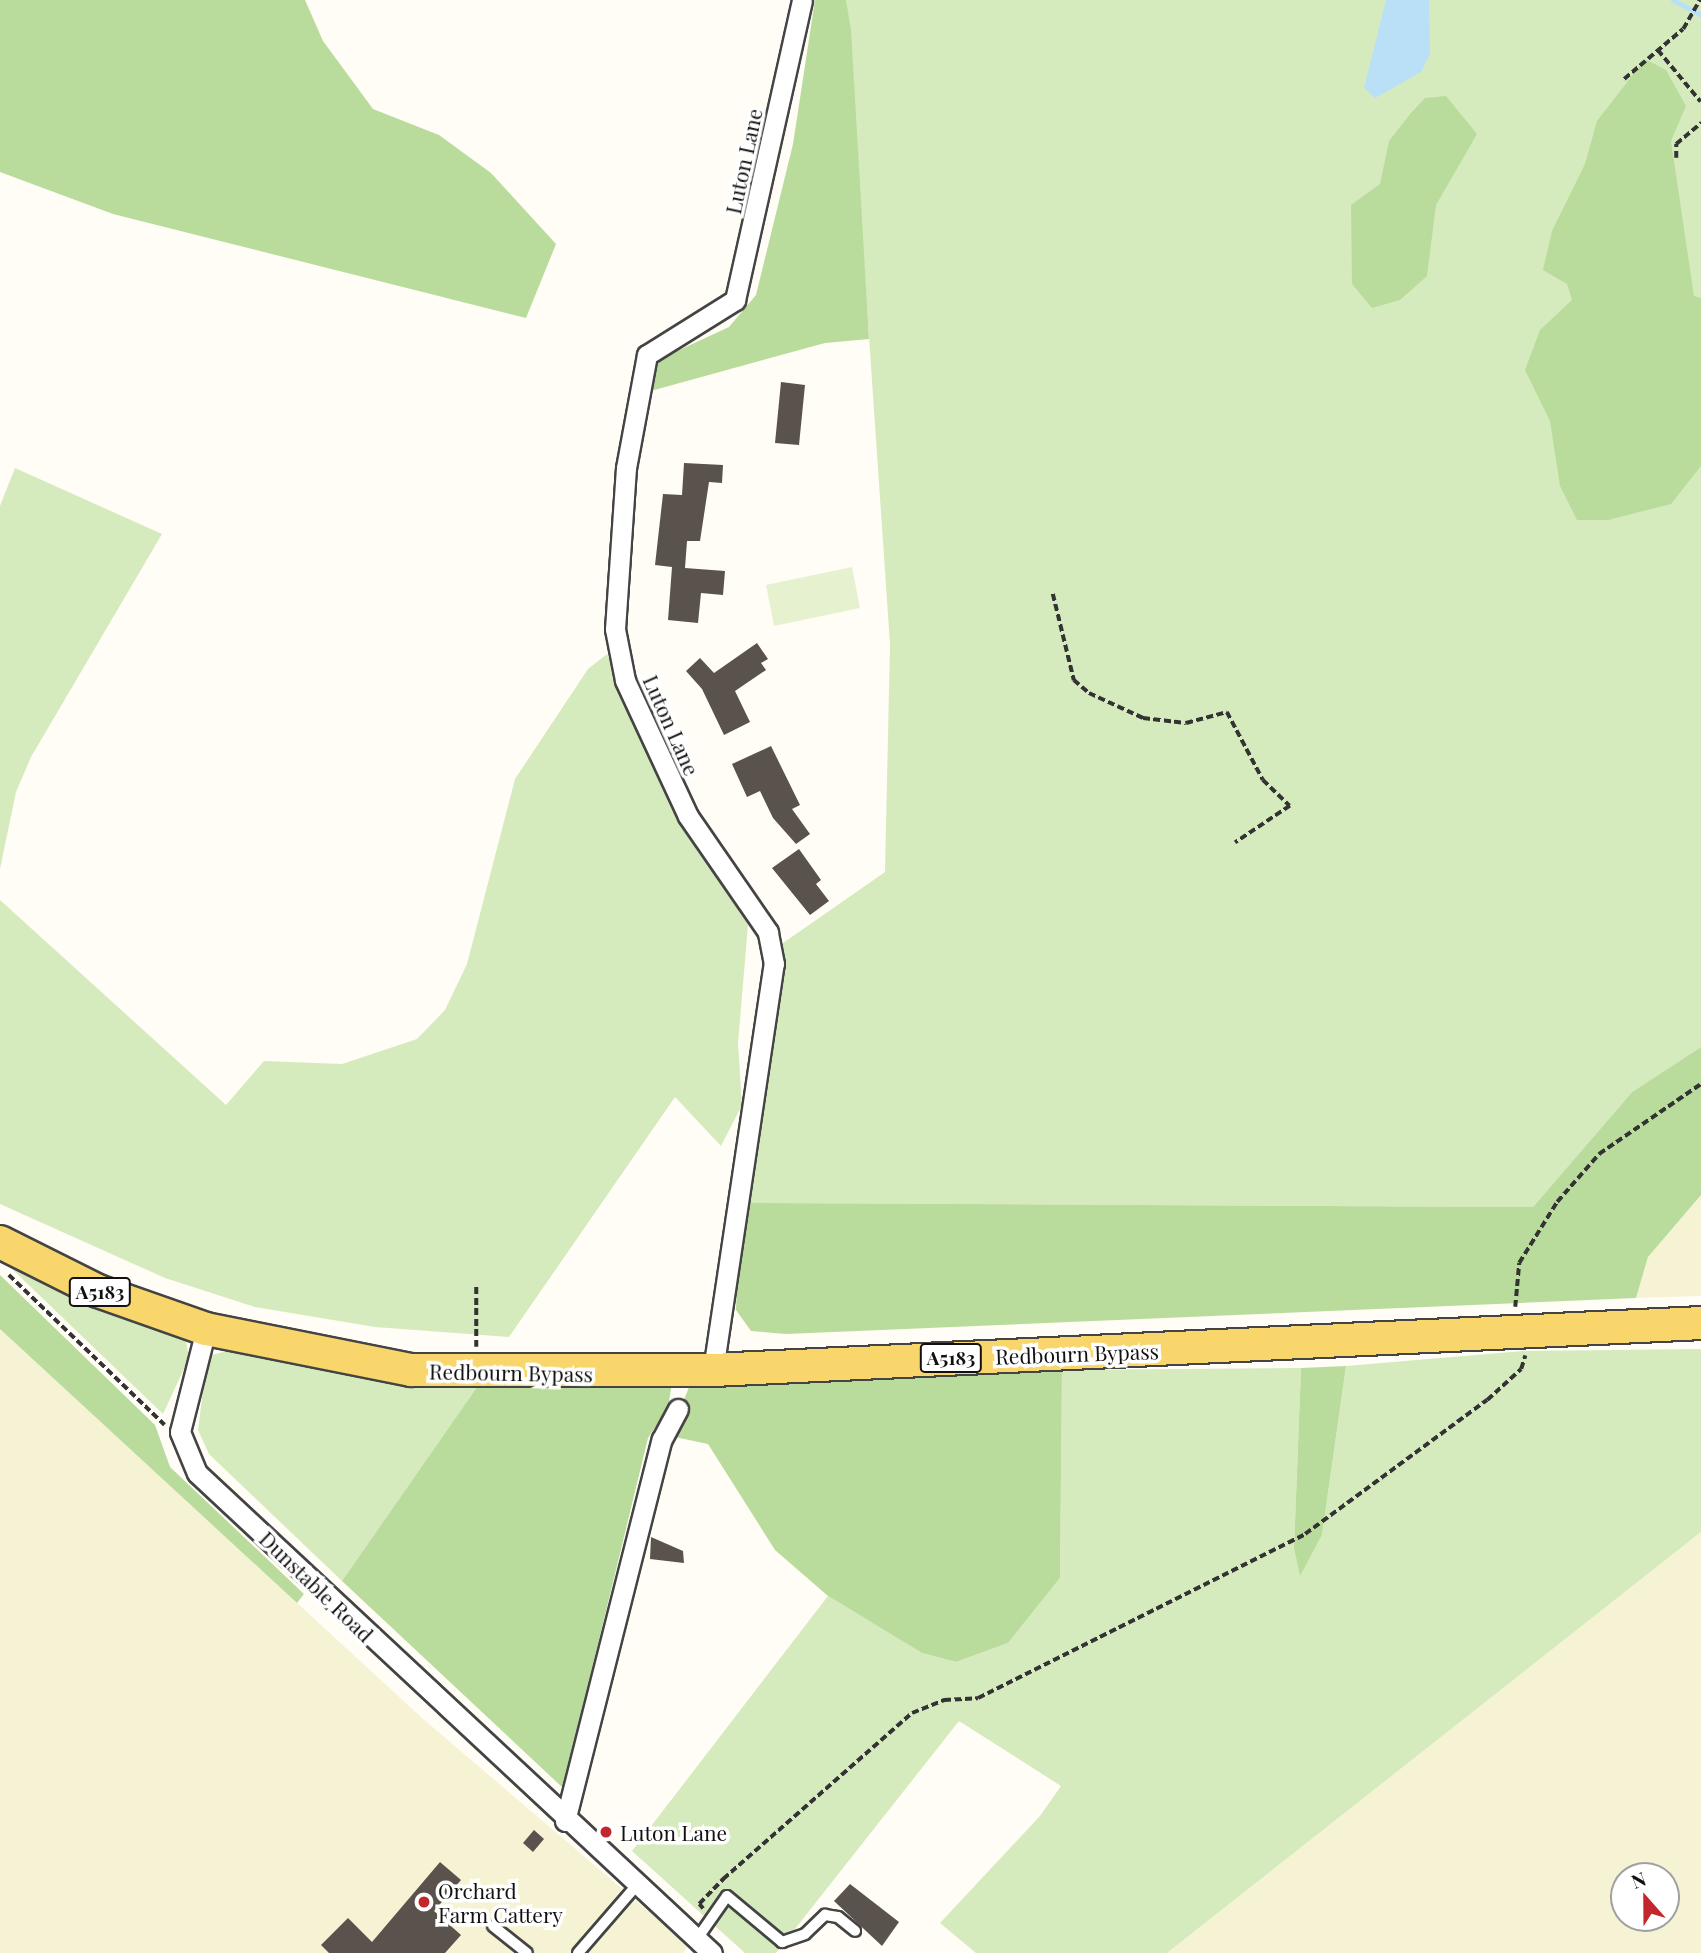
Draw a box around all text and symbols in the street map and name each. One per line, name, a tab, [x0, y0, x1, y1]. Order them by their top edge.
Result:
street label: Luton Lane	[720, 106, 766, 216]
street label: Luton Lane	[639, 671, 705, 779]
road number: A5183	[68, 1276, 132, 1308]
street label: Redbourn Bypass	[995, 1338, 1159, 1368]
road number: A5183	[920, 1342, 982, 1374]
street label: Redbourn Bypass	[429, 1358, 593, 1386]
street label: Dunstable Road	[255, 1525, 379, 1647]
place label: Luton Lane	[620, 1819, 727, 1845]
marker: Luton Lane	[598, 1824, 614, 1840]
north arrow	[1610, 1862, 1680, 1932]
text: N	[1627, 1865, 1649, 1894]
place label: Orchard Farm Cattery	[438, 1877, 563, 1927]
marker: Orchard Farm Cattery	[416, 1894, 432, 1910]

